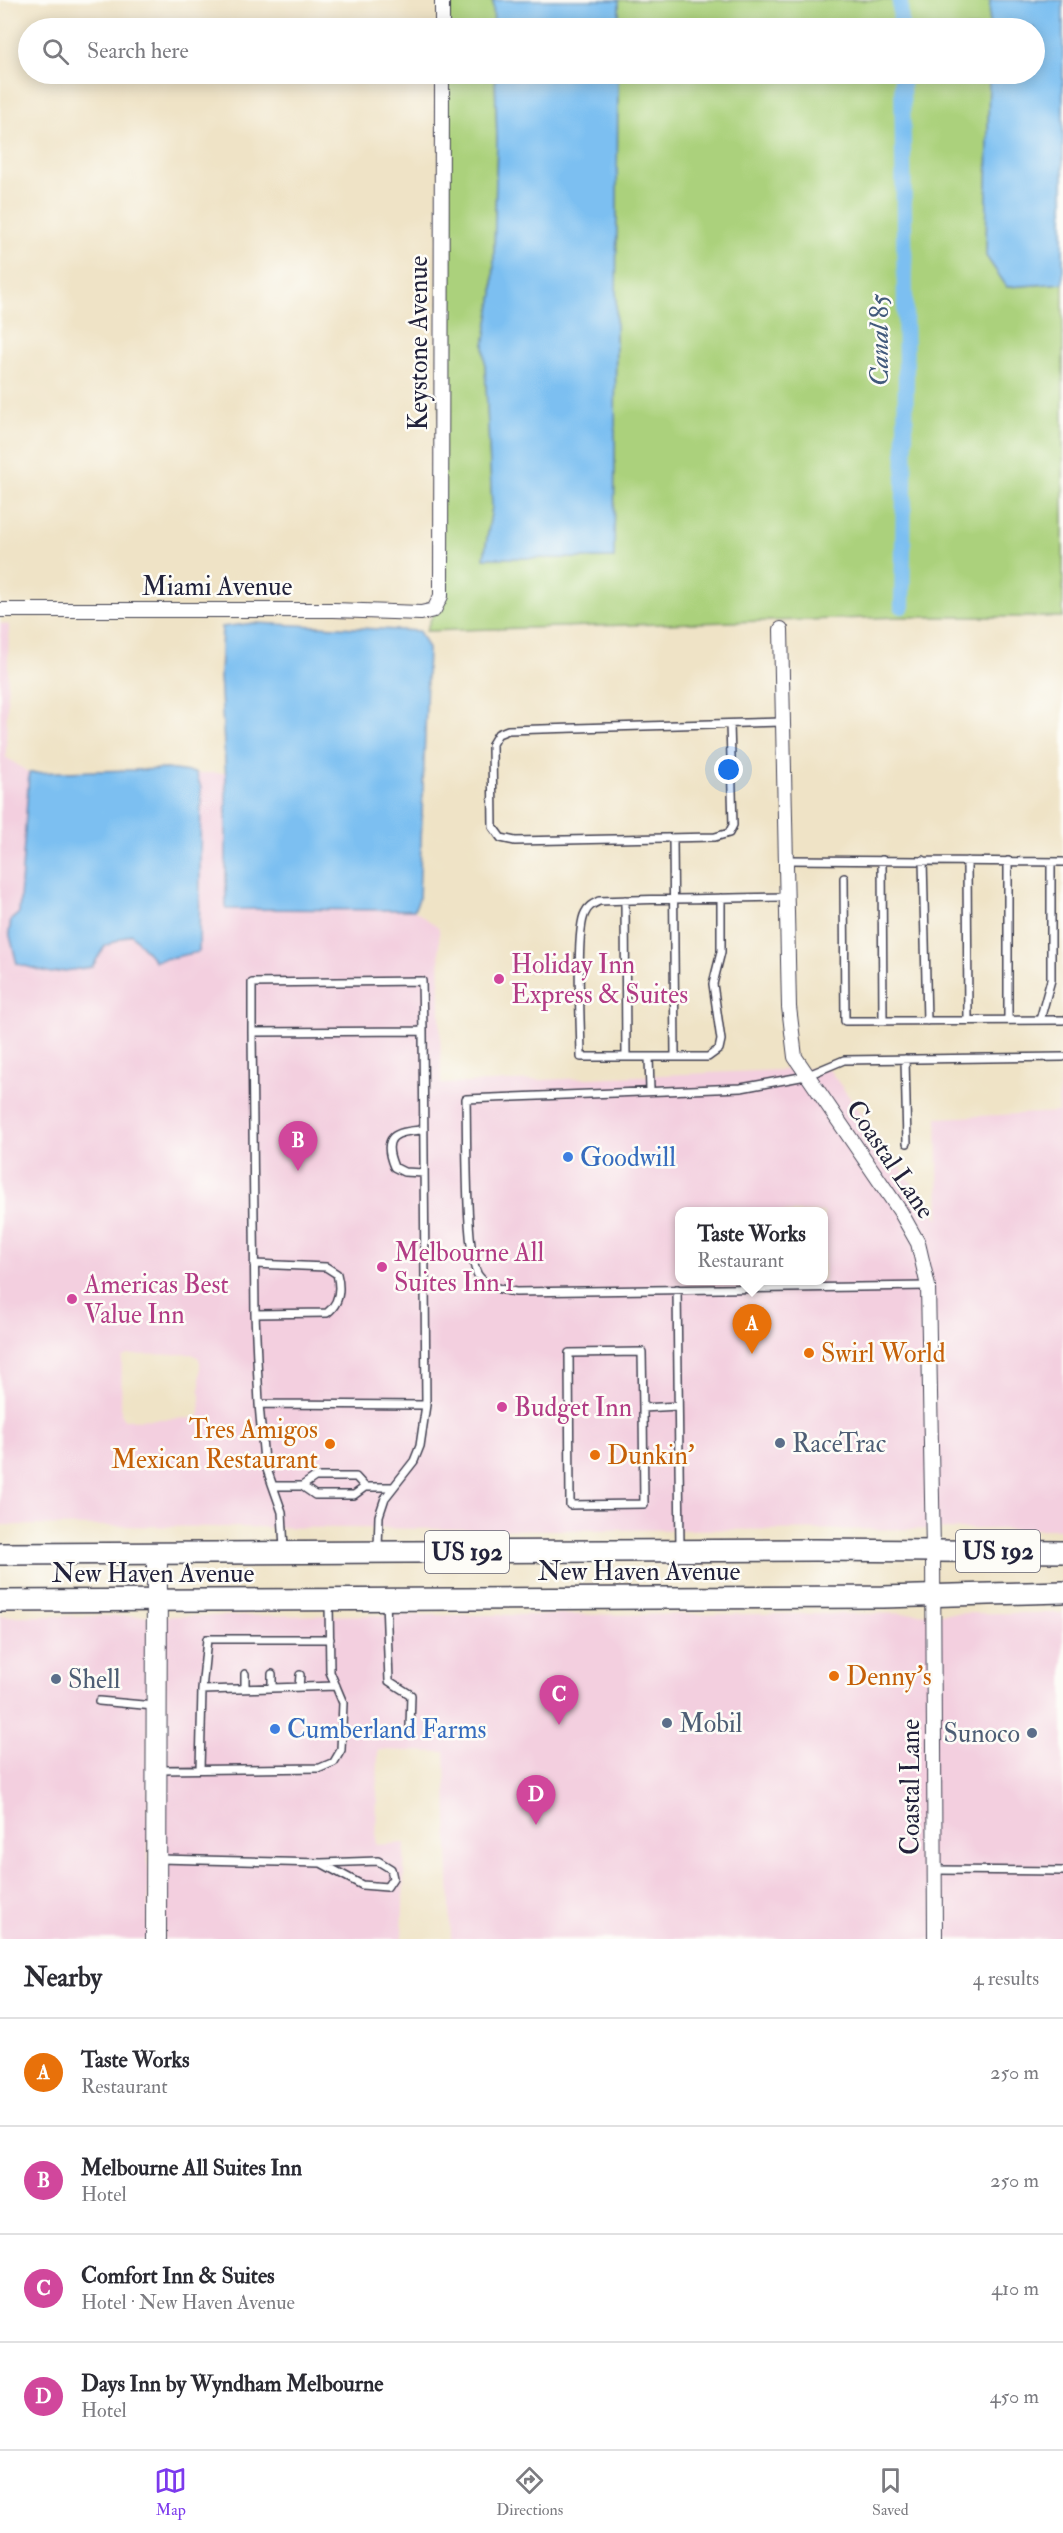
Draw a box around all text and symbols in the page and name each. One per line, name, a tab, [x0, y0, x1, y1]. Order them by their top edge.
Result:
search box	[18, 18, 1045, 84]
icon: search	[39, 35, 72, 68]
text: Search here	[87, 37, 189, 65]
street label: Keystone Avenue	[403, 255, 435, 430]
water label: Canal 85	[863, 293, 896, 386]
street label: Miami Avenue	[142, 571, 292, 603]
your location	[714, 755, 743, 784]
place label: Holiday Inn Express & Suites	[511, 949, 688, 1012]
marker: Holiday Inn Express & Suites	[492, 972, 506, 986]
street label: Coastal Lane	[839, 1094, 942, 1225]
pin: B	[278, 1122, 318, 1171]
place label: Goodwill	[580, 1142, 676, 1174]
marker: Goodwill	[561, 1150, 575, 1164]
popup	[675, 1207, 828, 1285]
text: Taste Works	[697, 1220, 806, 1248]
place label: Melbourne All Suites Inn 1	[394, 1237, 544, 1299]
text: Restaurant	[697, 1248, 784, 1273]
marker: Melbourne All Suites Inn 1	[375, 1260, 389, 1274]
place label: Americas Best Value Inn	[83, 1269, 229, 1331]
marker: Americas Best Value Inn	[65, 1292, 79, 1306]
pin: A	[732, 1304, 771, 1354]
place label: Swirl World	[821, 1338, 946, 1370]
marker: Swirl World	[802, 1346, 816, 1360]
place label: Budget Inn	[514, 1392, 632, 1424]
marker: Budget Inn	[495, 1400, 509, 1414]
place label: Tres Amigos Mexican Restaurant	[111, 1414, 318, 1476]
place label: RaceTrac	[792, 1428, 886, 1460]
marker: RaceTrac	[773, 1436, 787, 1450]
marker: Tres Amigos Mexican Restaurant	[323, 1437, 337, 1451]
place label: Dunkin'	[607, 1440, 695, 1472]
marker: Dunkin'	[588, 1448, 602, 1462]
road number: US 192	[956, 1530, 1040, 1572]
road number: US 192	[425, 1531, 509, 1573]
street label: New Haven Avenue	[538, 1556, 740, 1588]
street label: New Haven Avenue	[52, 1558, 254, 1590]
place label: Denny's	[846, 1661, 932, 1693]
place label: Shell	[68, 1664, 121, 1696]
marker: Denny's	[827, 1669, 841, 1683]
marker: Shell	[49, 1672, 63, 1686]
pin: C	[540, 1676, 578, 1725]
place label: Mobil	[679, 1708, 743, 1740]
place label: Cumberland Farms	[287, 1714, 487, 1746]
marker: Mobil	[660, 1716, 674, 1730]
place label: Sunoco	[943, 1718, 1020, 1750]
street label: Coastal Lane	[895, 1719, 927, 1855]
marker: Cumberland Farms	[268, 1722, 282, 1736]
marker: Sunoco	[1025, 1726, 1039, 1740]
pin: D	[516, 1776, 556, 1825]
text: Nearby	[24, 1962, 102, 1994]
text: 4 results	[973, 1966, 1039, 1991]
text: Taste Works	[81, 2046, 189, 2074]
text: A	[37, 2060, 50, 2085]
text: 250 m	[990, 2060, 1039, 2085]
text: Restaurant	[81, 2074, 168, 2099]
text: Melbourne All Suites Inn	[81, 2154, 302, 2182]
text: B	[37, 2168, 50, 2193]
text: 250 m	[990, 2168, 1039, 2193]
text: Hotel	[81, 2182, 127, 2207]
text: Comfort Inn & Suites	[81, 2262, 275, 2290]
text: C	[36, 2276, 51, 2301]
text: 410 m	[991, 2276, 1039, 2301]
text: Hotel · New Haven Avenue	[81, 2290, 295, 2315]
text: Days Inn by Wyndham Melbourne	[81, 2370, 383, 2398]
text: D	[35, 2384, 52, 2409]
text: 450 m	[990, 2384, 1039, 2409]
text: Hotel	[81, 2398, 127, 2423]
tab: Map	[154, 2464, 187, 2520]
tab: Directions	[496, 2464, 563, 2520]
tab: Saved	[872, 2464, 909, 2520]

